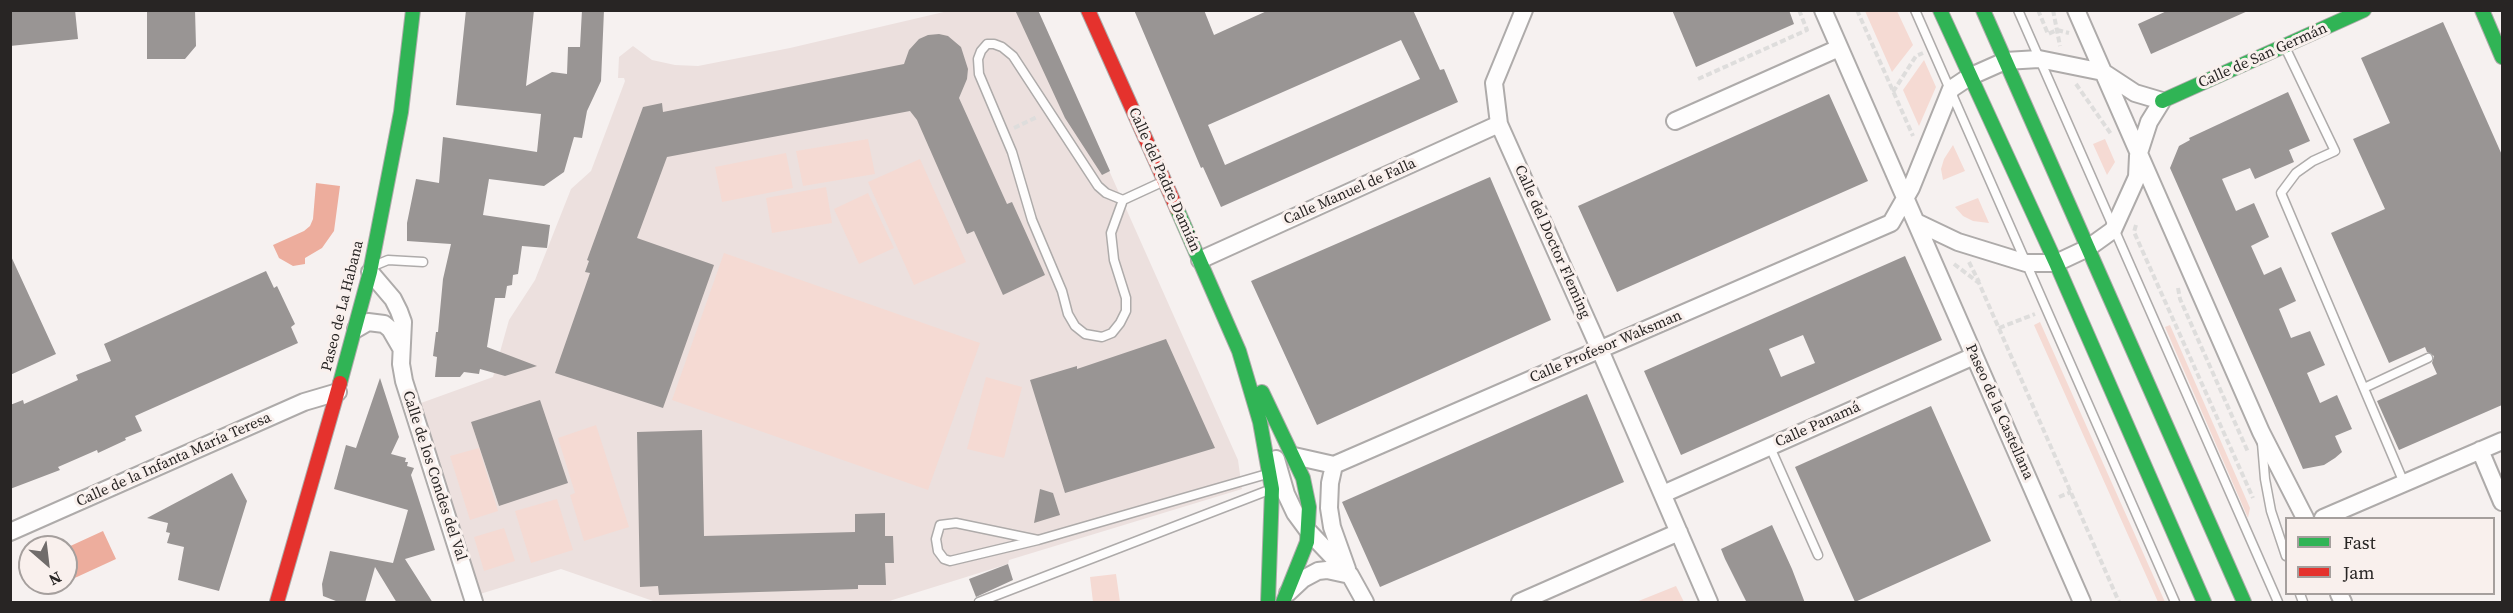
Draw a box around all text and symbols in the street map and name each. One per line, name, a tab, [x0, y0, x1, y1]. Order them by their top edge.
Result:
street label: Calle de San Germán	[2196, 19, 2330, 93]
street label: Calle del Padre Damián	[1124, 105, 1204, 255]
street label: Calle Manuel de Falla	[1281, 155, 1419, 229]
street label: Calle del Doctor Fleming	[1510, 163, 1594, 321]
street label: Paseo de La Habana	[318, 239, 368, 373]
street label: Calle Profesor Waksman	[1527, 307, 1685, 387]
street label: Paseo de la Castellana	[1961, 341, 2037, 483]
street label: Calle de los Condes del Val	[398, 389, 470, 563]
street label: Calle Panamá	[1773, 398, 1863, 452]
street label: Calle de la Infanta María Teresa	[74, 409, 274, 511]
legend	[2285, 517, 2495, 595]
text: Fast	[2343, 530, 2376, 555]
north arrow	[18, 535, 78, 595]
text: Jam	[2343, 560, 2375, 585]
text: N	[45, 567, 66, 592]

